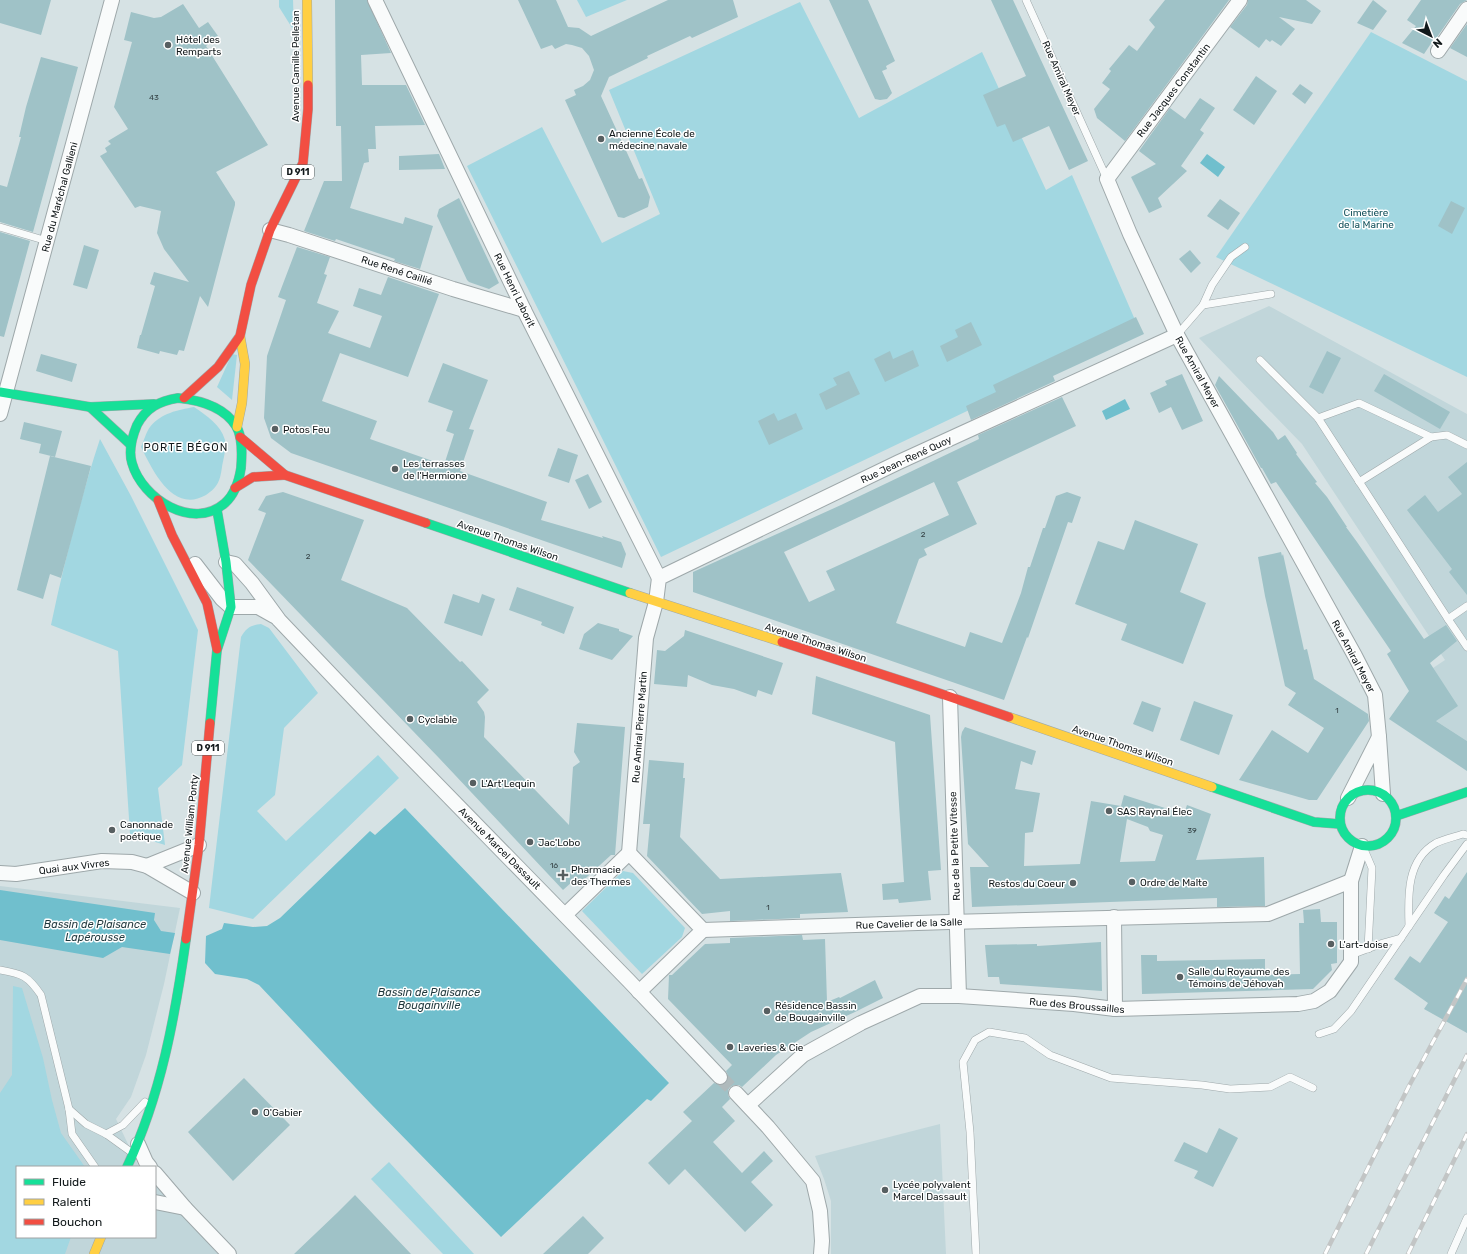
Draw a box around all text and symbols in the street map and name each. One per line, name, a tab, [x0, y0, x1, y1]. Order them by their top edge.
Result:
street label: Avenue Camille Pelletan	[290, 10, 302, 122]
north arrow	[1411, 16, 1451, 56]
place label: Hôtel des Remparts	[176, 34, 221, 58]
text: N	[1430, 36, 1445, 51]
street label: Rue Amiral Meyer	[1039, 39, 1083, 118]
marker: Hôtel des Remparts	[163, 40, 173, 50]
street label: Rue Jacques Constantin	[1135, 41, 1213, 140]
house number: 43	[149, 93, 159, 102]
place label: Ancienne École de médecine navale	[609, 128, 695, 152]
marker: Ancienne École de médecine navale	[596, 134, 606, 144]
street label: Rue du Maréchal Gallieni	[39, 141, 80, 254]
road number: D 911	[282, 165, 314, 179]
park label: Cimetière de la Marine	[1338, 207, 1394, 231]
street label: Rue Henri Laborit	[491, 251, 537, 330]
street label: Rue René Caillié	[359, 254, 434, 288]
street label: Rue Amiral Meyer	[1172, 334, 1222, 411]
marker: Potos Feu	[270, 424, 280, 434]
place label: Potos Feu	[283, 424, 330, 436]
street label: Rue Jean-René Quoy	[859, 433, 954, 486]
district label: PORTE BÉGON	[144, 441, 228, 454]
place label: Les terrasses de l'Hermione	[403, 458, 467, 482]
marker: Les terrasses de l'Hermione	[390, 464, 400, 474]
street label: Avenue Thomas Wilson	[456, 518, 560, 564]
house number: 2	[921, 530, 926, 539]
house number: 2	[306, 552, 311, 561]
street label: Rue Amiral Meyer	[1329, 618, 1377, 695]
street label: Avenue Thomas Wilson	[763, 621, 868, 665]
street label: Rue Amiral Pierre Martin	[630, 671, 650, 783]
house number: 1	[1335, 706, 1339, 715]
marker: Cyclable	[405, 714, 415, 724]
place label: Cyclable	[418, 714, 458, 726]
street label: Avenue Thomas Wilson	[1071, 723, 1175, 769]
road number: D 911	[192, 741, 224, 755]
street label: Avenue William Ponty	[179, 774, 201, 874]
marker: L'Art'Lequin	[468, 778, 478, 788]
place label: L'Art'Lequin	[481, 778, 535, 790]
street label: Rue de la Petite Vitesse	[947, 791, 963, 901]
street label: Avenue Marcel Dassault	[456, 805, 543, 892]
marker: SAS Raynal Élec	[1104, 806, 1114, 816]
place label: SAS Raynal Élec	[1117, 806, 1192, 818]
place label: Canonnade poétique	[120, 819, 174, 843]
marker: Canonnade poétique	[107, 825, 117, 835]
house number: 39	[1187, 826, 1197, 835]
marker: Jac'Lobo	[525, 837, 535, 847]
place label: Jac'Lobo	[538, 837, 580, 849]
street label: Quai aux Vivres	[38, 857, 110, 877]
house number: 16	[550, 861, 558, 870]
place label: Pharmacie des Thermes	[571, 864, 631, 888]
marker: Pharmacie des Thermes	[558, 870, 568, 880]
marker: Ordre de Malte	[1127, 877, 1137, 887]
place label: Ordre de Malte	[1140, 877, 1208, 889]
place label: Restos du Coeur	[988, 878, 1065, 890]
marker: Restos du Coeur	[1068, 878, 1078, 888]
house number: 1	[766, 903, 770, 912]
street label: Rue Cavelier de la Salle	[855, 916, 963, 932]
water label: Bassin de Plaisance Lapérousse	[44, 918, 146, 944]
marker: L'art-doise	[1326, 939, 1336, 949]
place label: L'art-doise	[1339, 939, 1389, 951]
place label: Salle du Royaume des Témoins de Jéhovah	[1188, 966, 1290, 990]
marker: Salle du Royaume des Témoins de Jéhovah	[1175, 972, 1185, 982]
water label: Bassin de Plaisance Bougainville	[378, 986, 480, 1012]
street label: Rue des Broussailles	[1029, 996, 1125, 1016]
place label: Résidence Bassin de Bougainville	[775, 1000, 857, 1024]
marker: Résidence Bassin de Bougainville	[762, 1006, 772, 1016]
marker: Laveries & Cie	[725, 1042, 735, 1052]
place label: Laveries & Cie	[738, 1042, 804, 1054]
marker: O'Gabier	[250, 1107, 260, 1117]
place label: O'Gabier	[263, 1107, 302, 1119]
legend	[16, 1166, 156, 1238]
text: Fluide	[52, 1175, 86, 1189]
place label: Lycée polyvalent Marcel Dassault	[893, 1179, 971, 1203]
marker: Lycée polyvalent Marcel Dassault	[880, 1185, 890, 1195]
text: Ralenti	[52, 1195, 91, 1209]
text: Bouchon	[52, 1215, 102, 1229]

